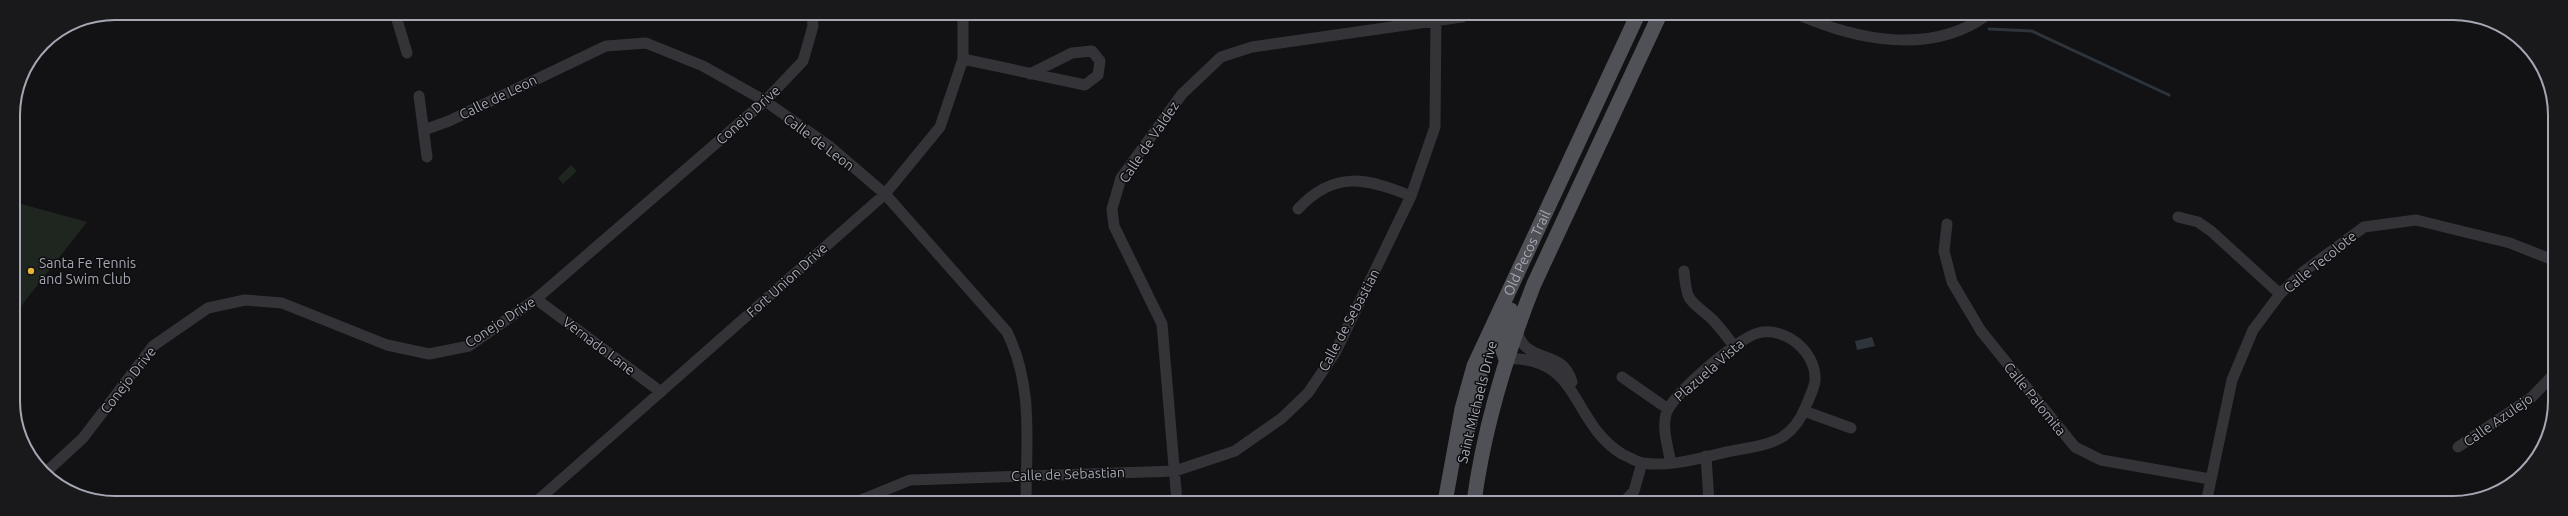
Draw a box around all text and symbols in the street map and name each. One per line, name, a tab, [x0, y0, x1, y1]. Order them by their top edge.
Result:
street label: Calle de Leon	[457, 71, 539, 123]
street label: Conejo Drive	[713, 82, 783, 148]
street label: Calle de Valdez	[1116, 98, 1182, 186]
street label: Calle de Leon	[781, 110, 857, 174]
street label: Old Pecos Trail	[1500, 207, 1554, 298]
street label: Calle Tecolote	[2281, 228, 2359, 296]
street label: Fort Union Drive	[743, 240, 831, 320]
place label: Santa Fe Tennis and Swim Club	[39, 255, 136, 287]
marker: Santa Fe Tennis and Swim Club	[26, 266, 36, 276]
street label: Calle de Sebastian	[1315, 266, 1383, 374]
street label: Conejo Drive	[462, 293, 538, 351]
street label: Vernado Lane	[560, 314, 638, 378]
street label: Plazuela Vista	[1671, 335, 1747, 405]
street label: Saint Michaels Drive	[1454, 339, 1500, 465]
street label: Conejo Drive	[97, 343, 159, 417]
street label: Calle Palomita	[2001, 359, 2069, 439]
street label: Calle Azulejo	[2460, 390, 2536, 450]
street label: Calle de Sebastian	[1011, 464, 1125, 484]

